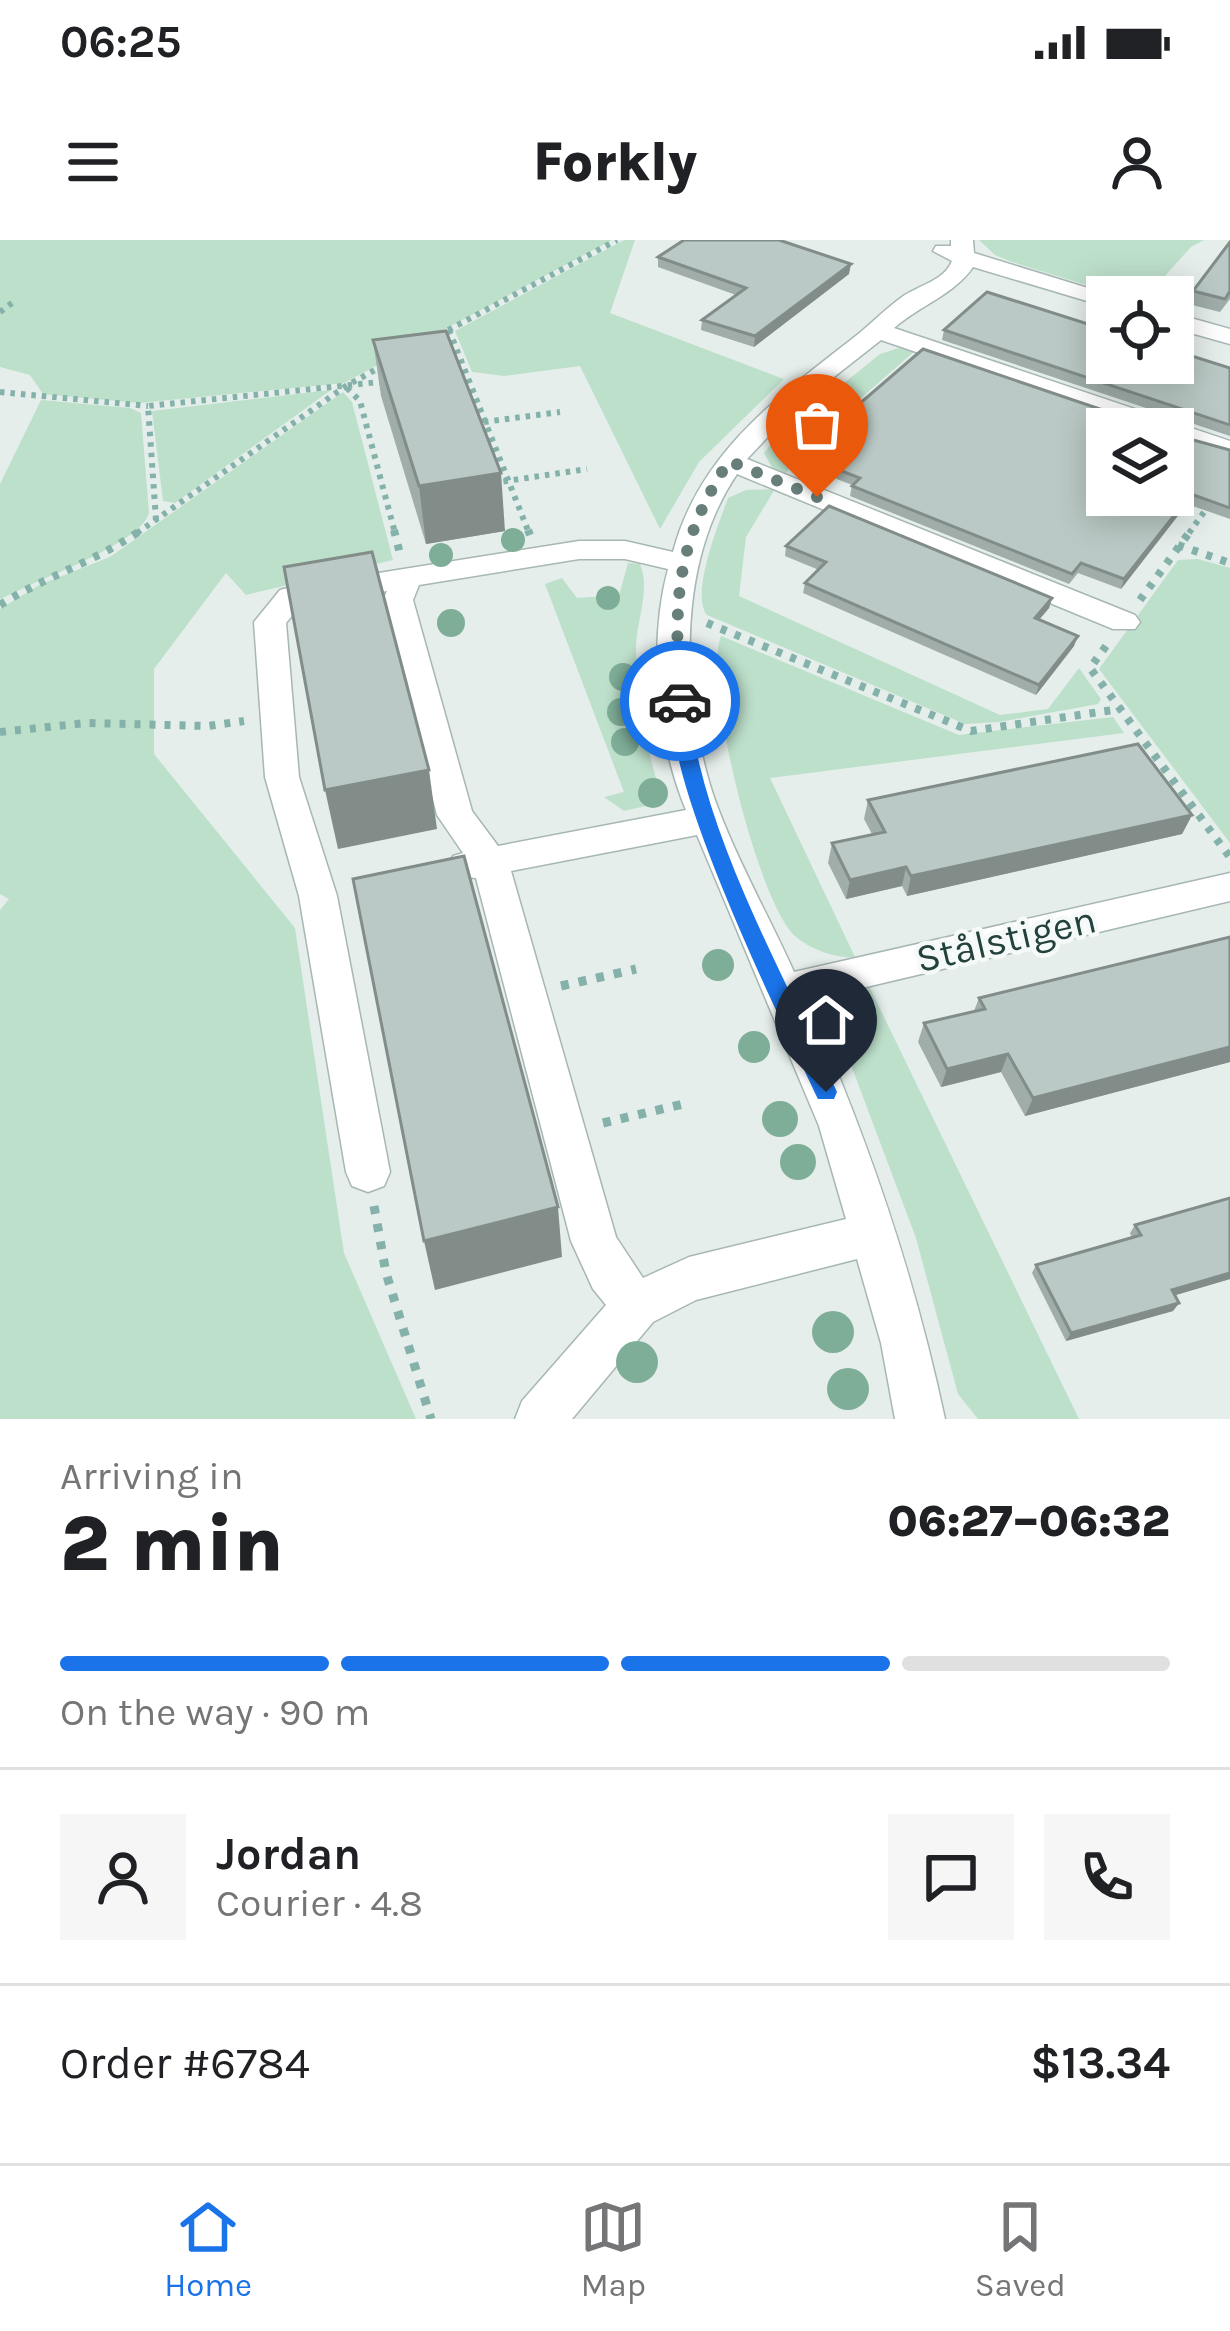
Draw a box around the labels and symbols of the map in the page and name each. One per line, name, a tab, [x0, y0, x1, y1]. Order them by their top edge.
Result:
pin	[766, 374, 868, 497]
courier	[620, 641, 740, 761]
street label: Stålstigen	[912, 896, 1100, 982]
pin	[775, 969, 877, 1092]

